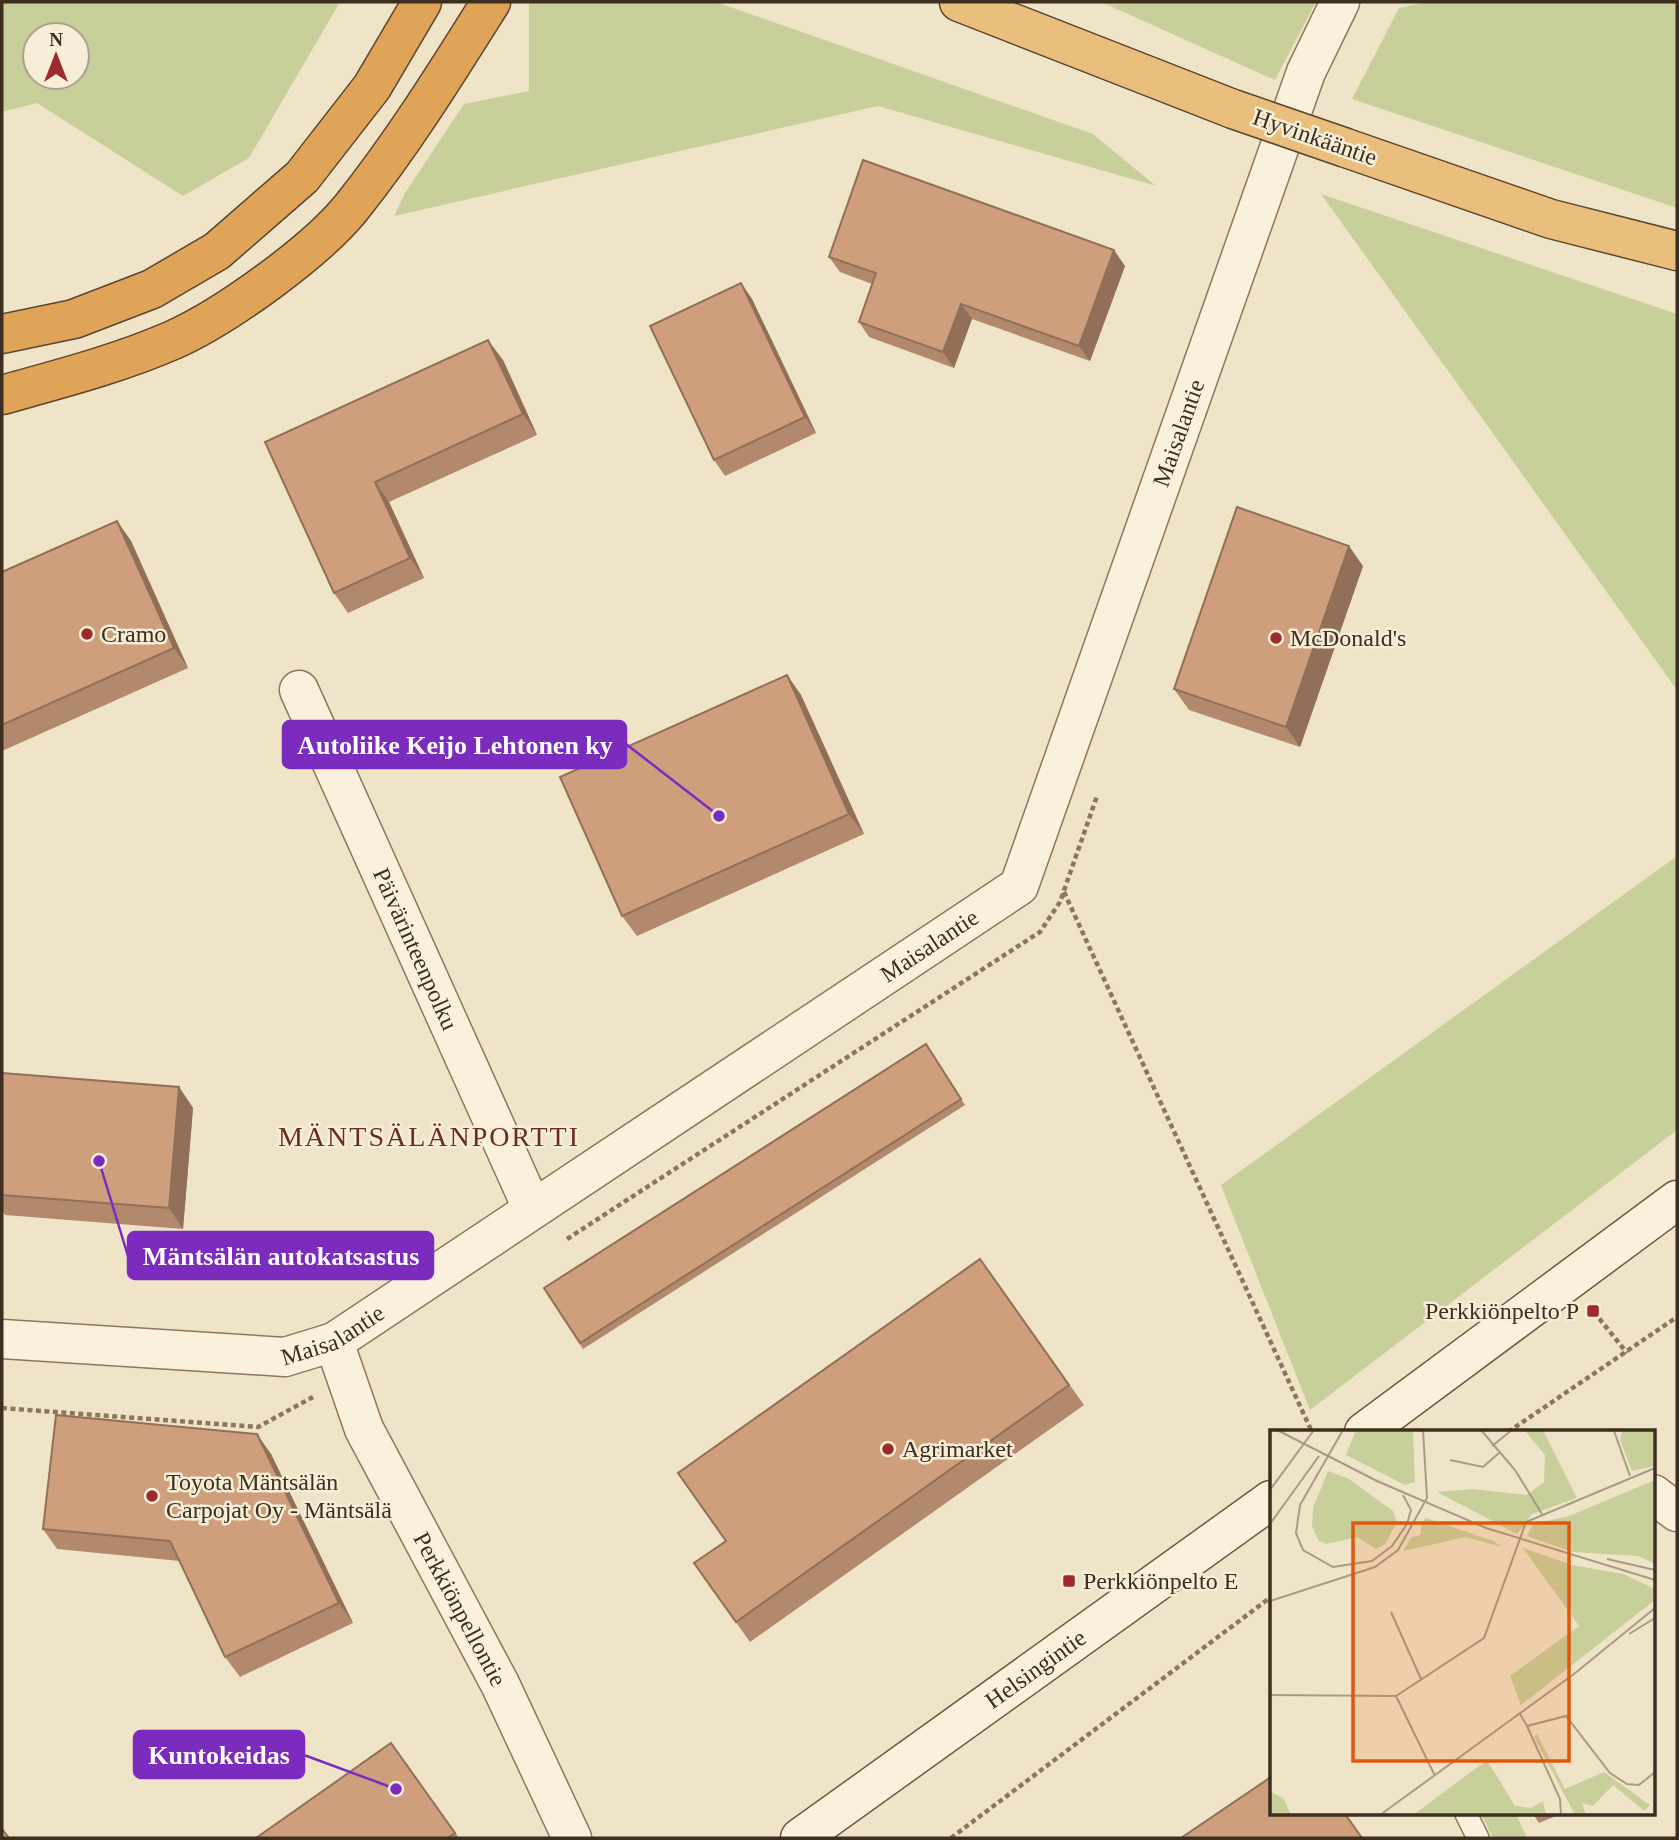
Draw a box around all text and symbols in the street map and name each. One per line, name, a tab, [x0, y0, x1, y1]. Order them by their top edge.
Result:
north arrow	[21, 21, 91, 91]
text: N	[49, 29, 63, 50]
street label: Hyvinkääntie	[1250, 104, 1380, 170]
street label: Maisalantie	[1148, 376, 1210, 490]
place label: Cramo	[101, 621, 166, 647]
place label: McDonald's	[1290, 625, 1406, 651]
marker: Cramo	[79, 626, 95, 642]
marker: McDonald's	[1268, 630, 1284, 646]
callout: Autoliike Keijo Lehtonen ky	[283, 721, 626, 768]
text: Autoliike Keijo Lehtonen ky	[297, 731, 613, 760]
street label: Päivärinteenpolku	[368, 864, 463, 1034]
street label: Maisalantie	[876, 904, 983, 988]
district label: MÄNTSÄLÄNPORTTI	[278, 1121, 580, 1152]
callout: Mäntsälän autokatsastus	[128, 1232, 433, 1279]
text: Mäntsälän autokatsastus	[143, 1242, 419, 1271]
place label: Perkkiönpelto P	[1425, 1298, 1579, 1324]
street label: Maisalantie	[278, 1299, 389, 1370]
marker: Perkkiönpelto P	[1585, 1303, 1601, 1319]
inset map	[1270, 1430, 1654, 1815]
place label: Agrimarket	[902, 1436, 1013, 1462]
marker: Agrimarket	[880, 1441, 896, 1457]
place label: Toyota Mäntsälän Carpojat Oy - Mäntsälä	[166, 1469, 392, 1523]
marker: Toyota Mäntsälän Carpojat Oy - Mäntsälä	[144, 1488, 160, 1504]
street label: Perkkiönpellontie	[408, 1528, 512, 1690]
place label: Perkkiönpelto E	[1083, 1568, 1238, 1594]
marker: Perkkiönpelto E	[1061, 1573, 1077, 1589]
street label: Helsingintie	[980, 1624, 1091, 1714]
callout: Kuntokeidas	[134, 1731, 304, 1778]
text: Kuntokeidas	[148, 1741, 290, 1770]

